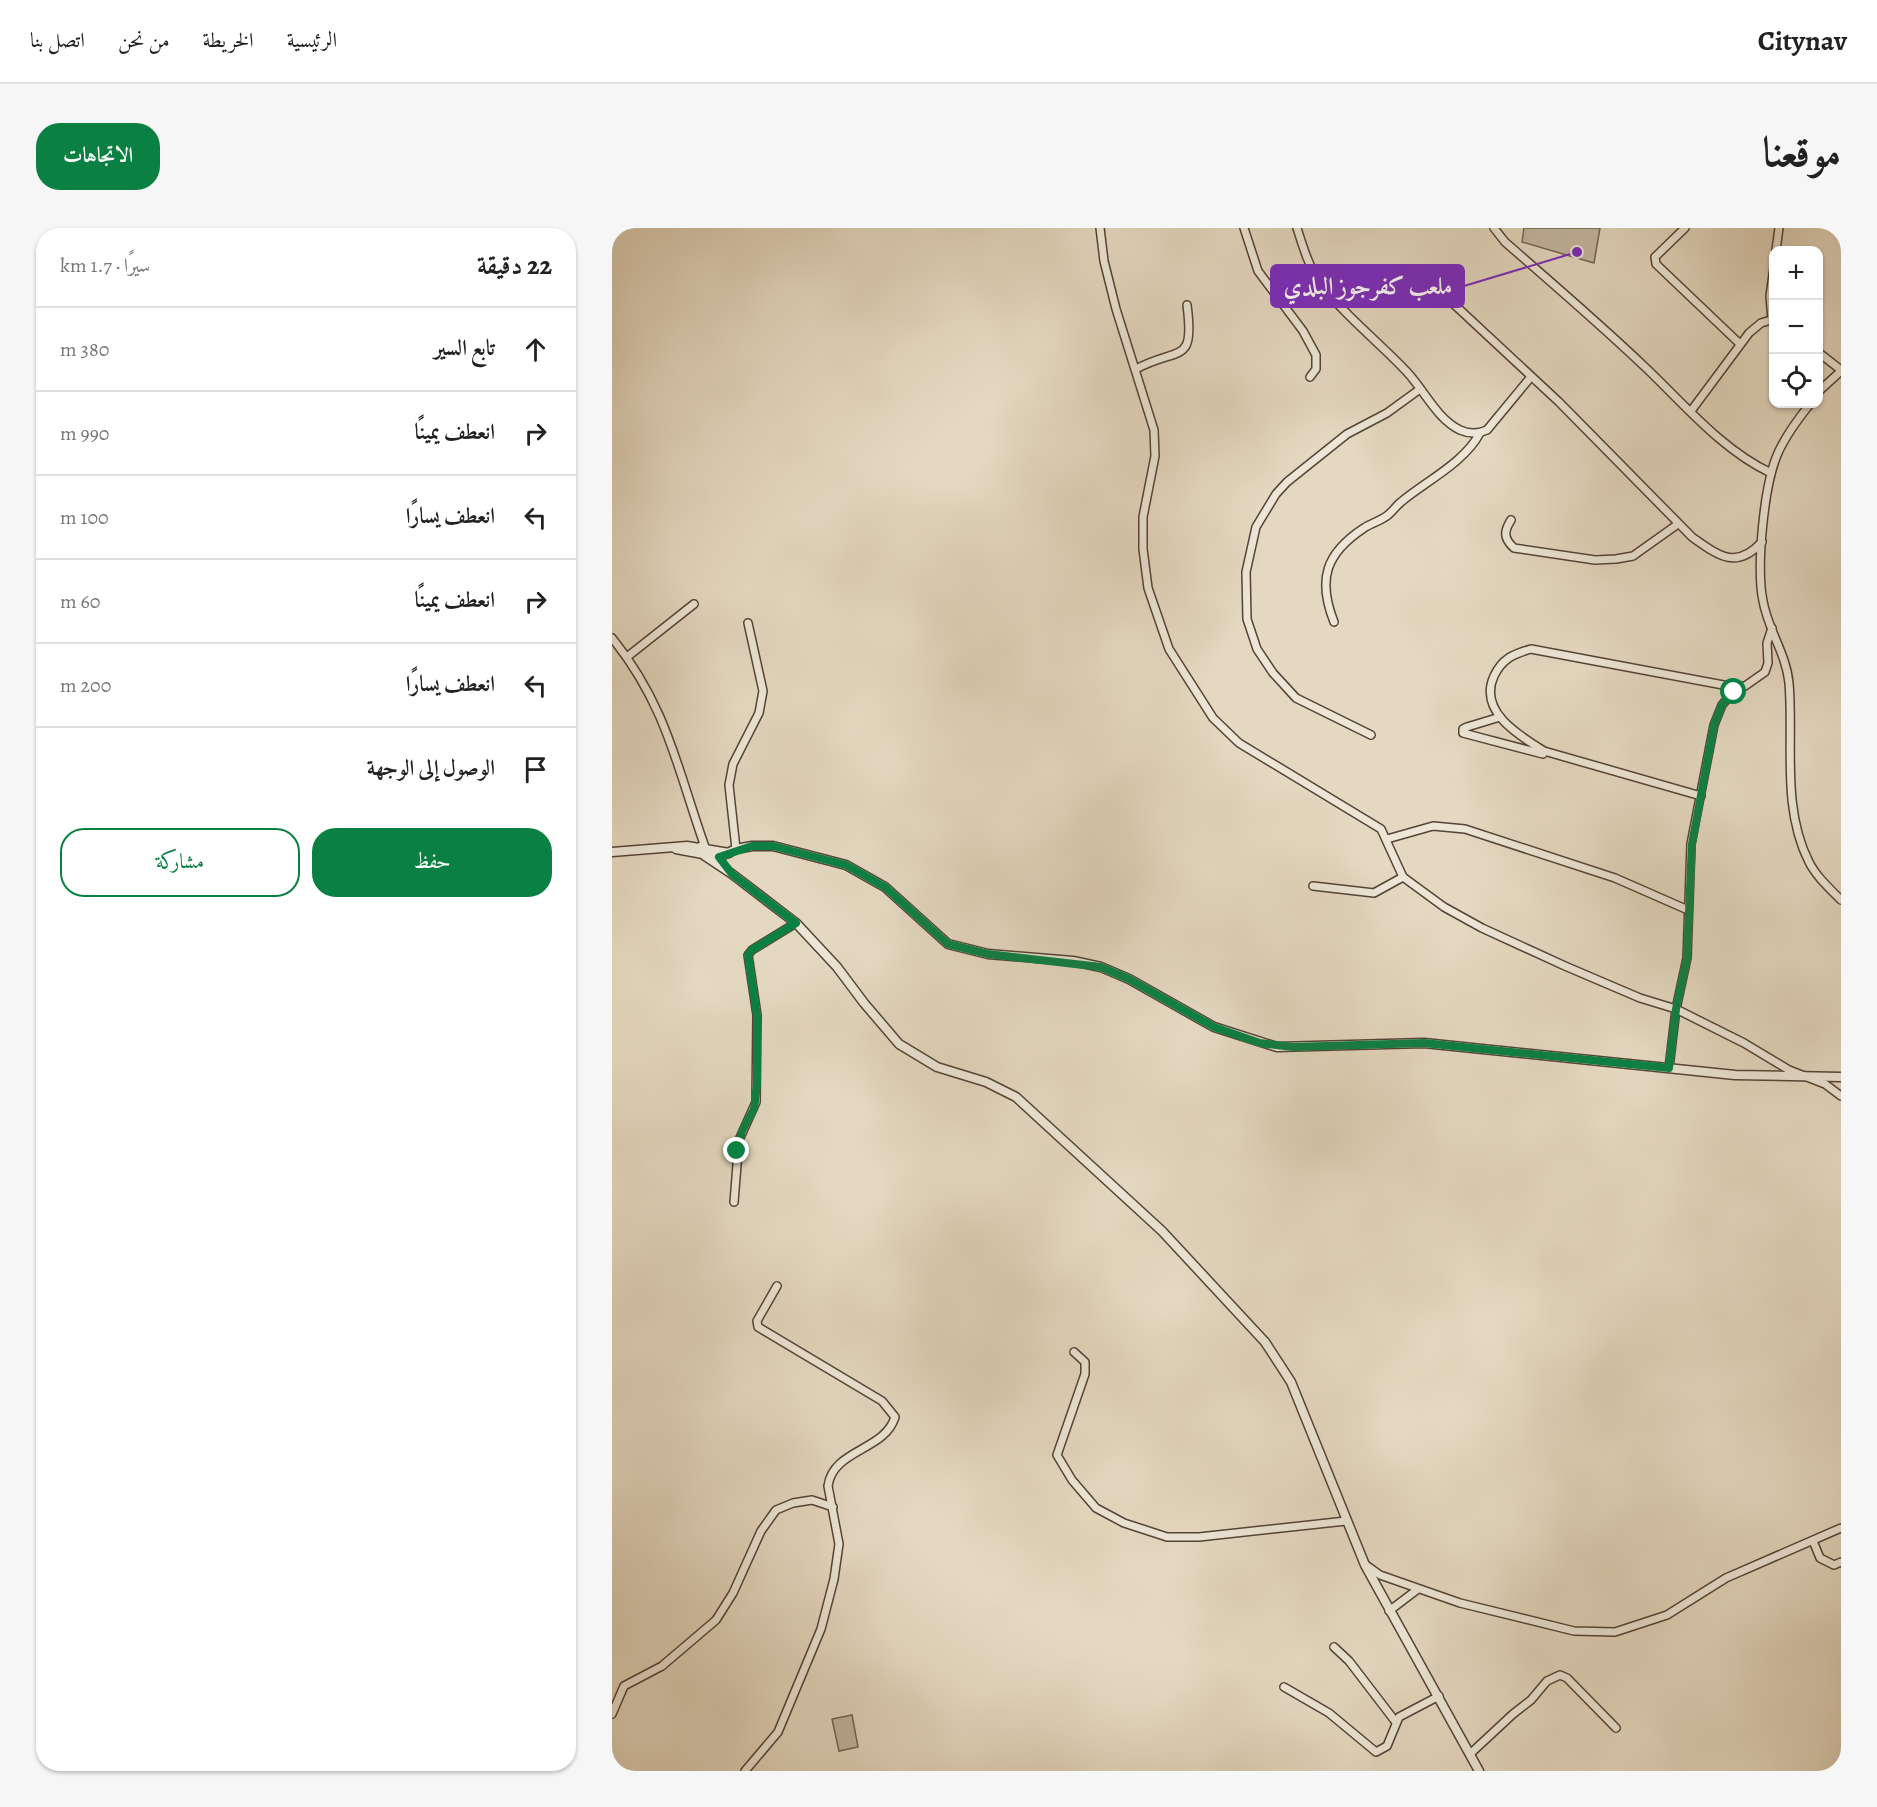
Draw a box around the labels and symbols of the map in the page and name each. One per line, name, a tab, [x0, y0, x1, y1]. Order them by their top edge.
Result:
callout: ملعب كفرجوز البلدي	[1271, 265, 1464, 307]
text: ملعب كفرجوز البلدي	[1284, 270, 1452, 305]
route start	[1720, 678, 1746, 704]
route end	[723, 1137, 749, 1163]

